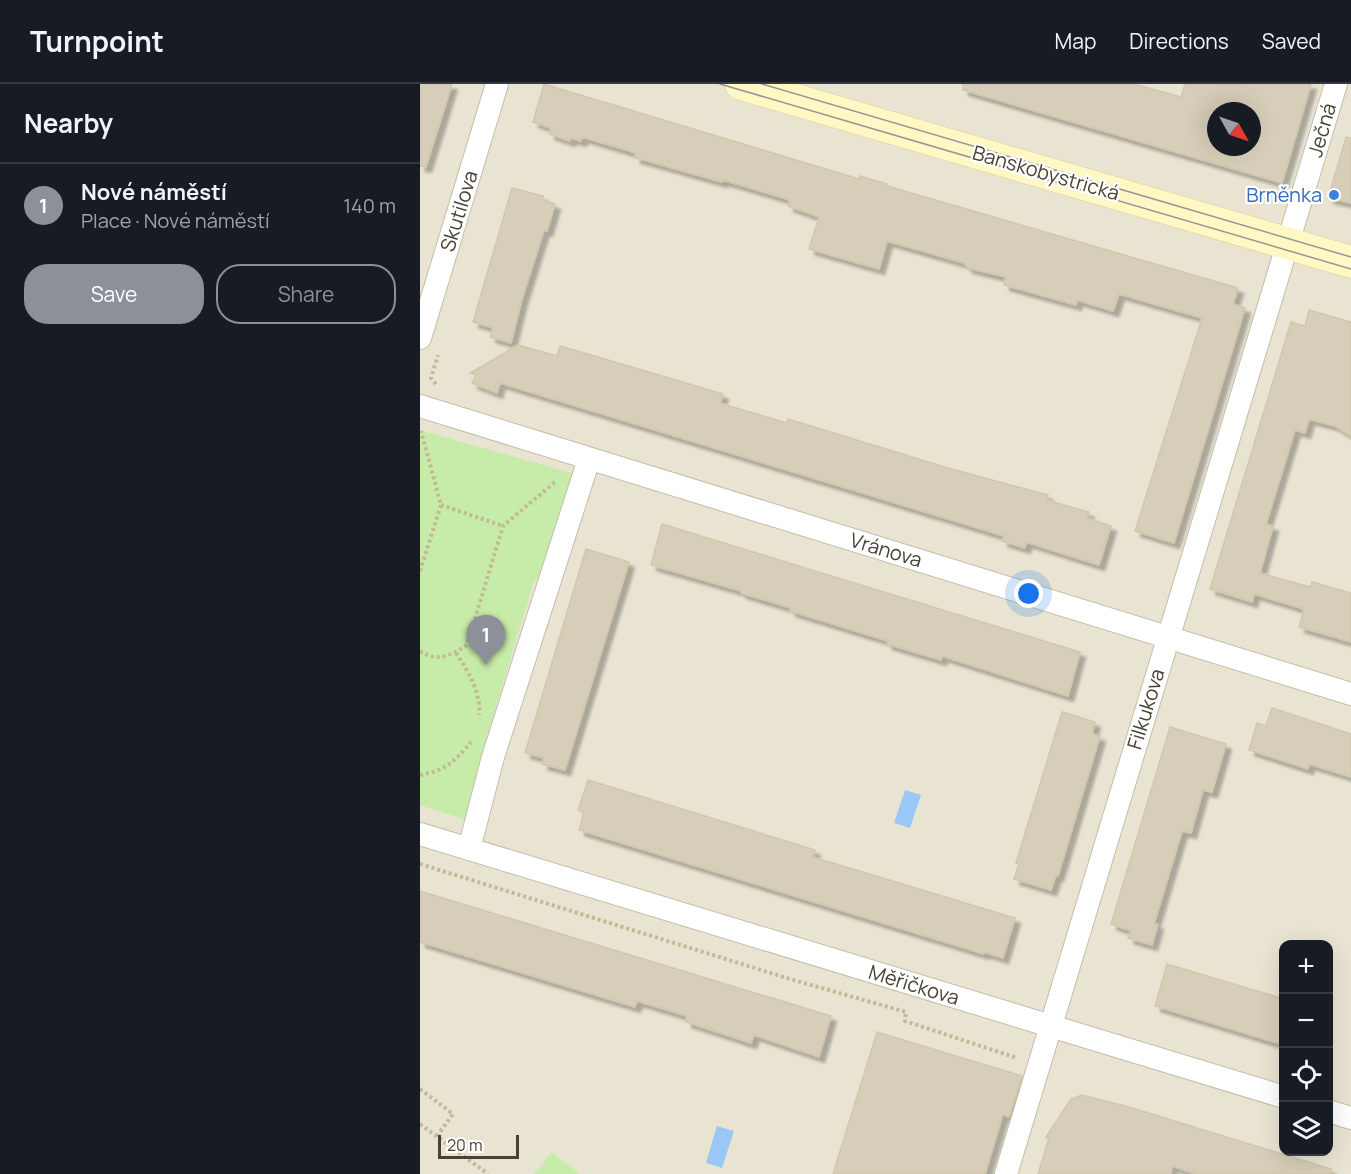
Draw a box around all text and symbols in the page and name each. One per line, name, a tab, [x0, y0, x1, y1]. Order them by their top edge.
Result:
text: Turnpoint	[30, 22, 164, 60]
text: Map	[1055, 27, 1096, 55]
text: Directions	[1129, 27, 1229, 55]
text: Saved	[1262, 27, 1321, 55]
street label: Ječná	[1301, 100, 1342, 160]
north arrow	[1207, 102, 1261, 156]
text: Nearby	[24, 105, 113, 141]
street label: Banskobystrická	[970, 139, 1123, 206]
street label: Skutilova	[433, 167, 484, 255]
text: Nové náměstí	[81, 177, 227, 207]
place label: Brněnka	[1246, 181, 1322, 208]
marker: Brněnka	[1327, 188, 1341, 202]
text: 1	[39, 192, 48, 219]
text: 140 m	[343, 192, 396, 219]
text: Place · Nové náměstí	[81, 207, 270, 234]
button: Save	[24, 264, 204, 324]
button: Share	[216, 264, 396, 324]
street label: Vránova	[847, 526, 925, 573]
your location	[1014, 579, 1043, 608]
pin: 1	[466, 616, 506, 665]
street label: Filkukova	[1120, 665, 1171, 753]
map controls	[1279, 940, 1333, 1156]
button: +	[1279, 940, 1333, 994]
street label: Měřičkova	[866, 958, 963, 1011]
button: −	[1279, 994, 1333, 1048]
button: locate	[1279, 1048, 1333, 1102]
button: layers	[1279, 1102, 1333, 1156]
scale bar	[438, 1132, 519, 1160]
text: 20 m	[447, 1134, 483, 1156]

